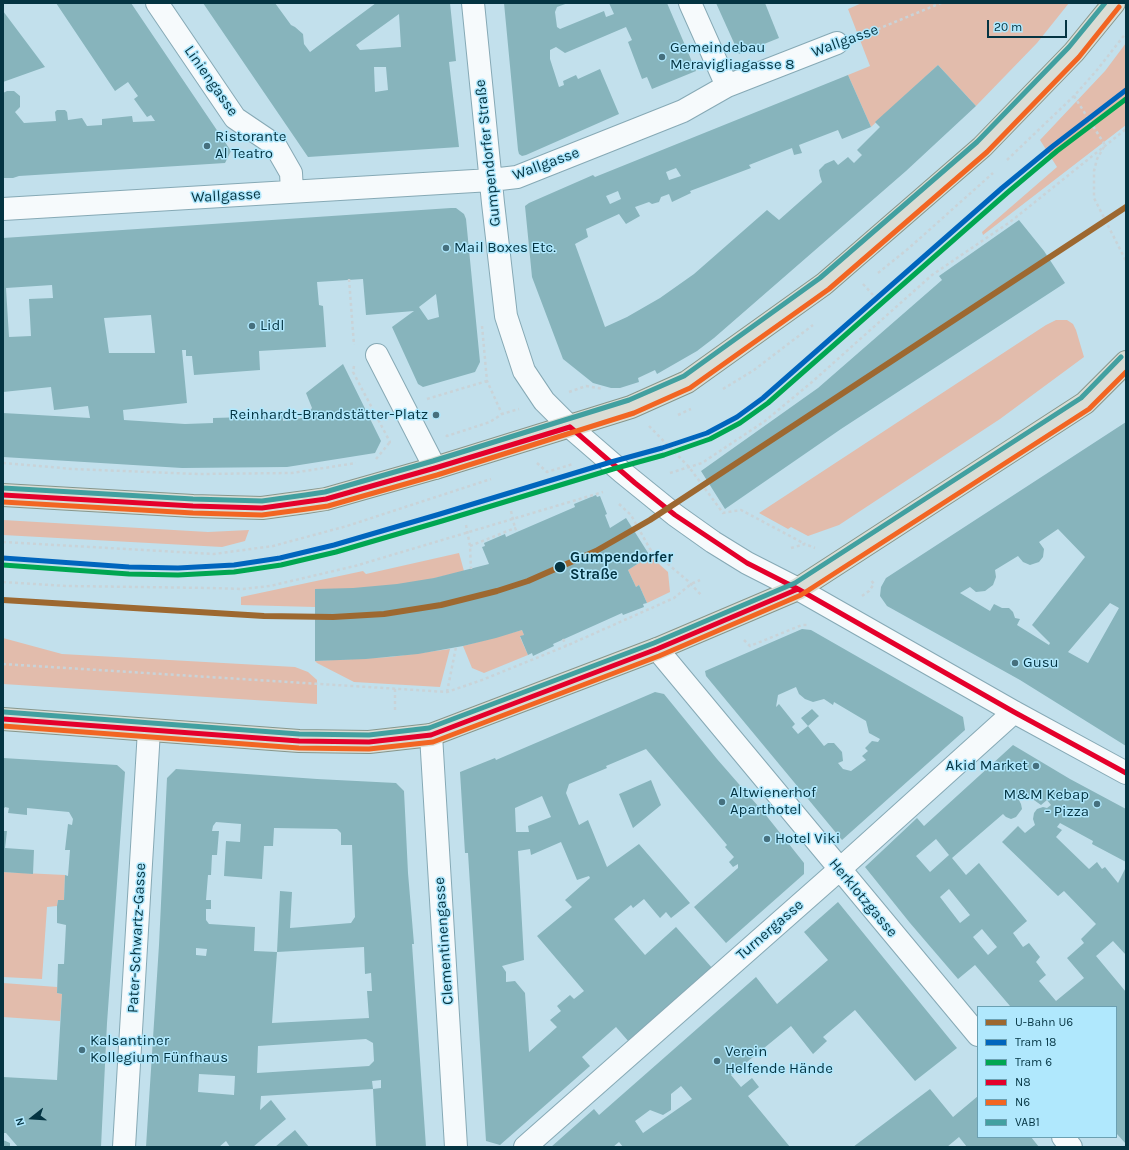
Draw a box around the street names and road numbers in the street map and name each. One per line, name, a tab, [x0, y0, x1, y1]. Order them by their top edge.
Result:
street label: Wallgasse	[809, 21, 881, 61]
street label: Liniengasse	[180, 42, 242, 120]
street label: Gumpendorfer Straße	[471, 79, 505, 227]
street label: Wallgasse	[510, 144, 582, 184]
street label: Wallgasse	[191, 185, 261, 207]
street label: Herklotzgasse	[825, 855, 901, 941]
street label: Pater-Schwartz-Gasse	[124, 862, 150, 1014]
street label: Clementinengasse	[431, 877, 457, 1005]
street label: Turnergasse	[733, 896, 807, 964]

